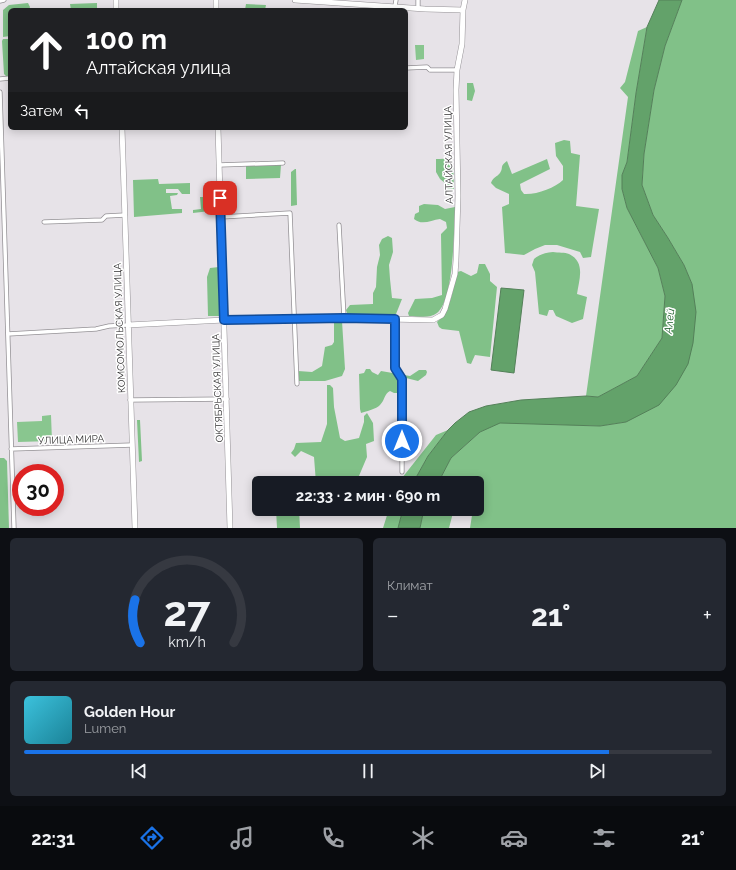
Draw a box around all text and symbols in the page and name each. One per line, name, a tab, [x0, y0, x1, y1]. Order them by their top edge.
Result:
text: 100 m	[86, 23, 167, 56]
icon: ahead	[20, 24, 72, 76]
text: Алтайская улица	[86, 57, 231, 78]
icon: left	[71, 100, 93, 122]
text: Затем	[20, 102, 63, 120]
street label: АЛТАЙСКАЯ УЛИЦА	[442, 106, 455, 204]
pin	[203, 181, 237, 215]
icon: arrive	[209, 187, 231, 209]
street label: КОМСОМОЛЬСКАЯ УЛИЦА	[112, 263, 127, 393]
water label: Алей	[662, 308, 677, 335]
street label: ОКТЯБРЬСКАЯ УЛИЦА	[210, 333, 225, 443]
position arrow	[381, 420, 423, 462]
street label: УЛИЦА МИРА	[38, 433, 105, 446]
speed limit sign: 30	[12, 464, 64, 516]
text: 22:33 · 2 мин · 690 m	[296, 487, 440, 505]
text: Климат	[387, 578, 433, 593]
text: 27	[163, 586, 211, 635]
text: 21°	[531, 598, 571, 633]
text: −	[387, 602, 399, 628]
text: +	[703, 602, 712, 628]
text: km/h	[168, 633, 205, 649]
text: Golden Hour	[84, 703, 175, 721]
text: Lumen	[84, 721, 126, 736]
icon: previous	[128, 760, 150, 782]
icon: pause	[357, 760, 379, 782]
icon: next	[586, 760, 608, 782]
icon: directions	[138, 824, 166, 852]
icon: music	[228, 824, 256, 852]
icon: phone	[319, 824, 347, 852]
icon: climate	[409, 824, 437, 852]
icon: car	[500, 824, 528, 852]
icon: filters	[590, 824, 618, 852]
text: 22:31	[31, 828, 75, 849]
text: 21°	[681, 828, 705, 849]

